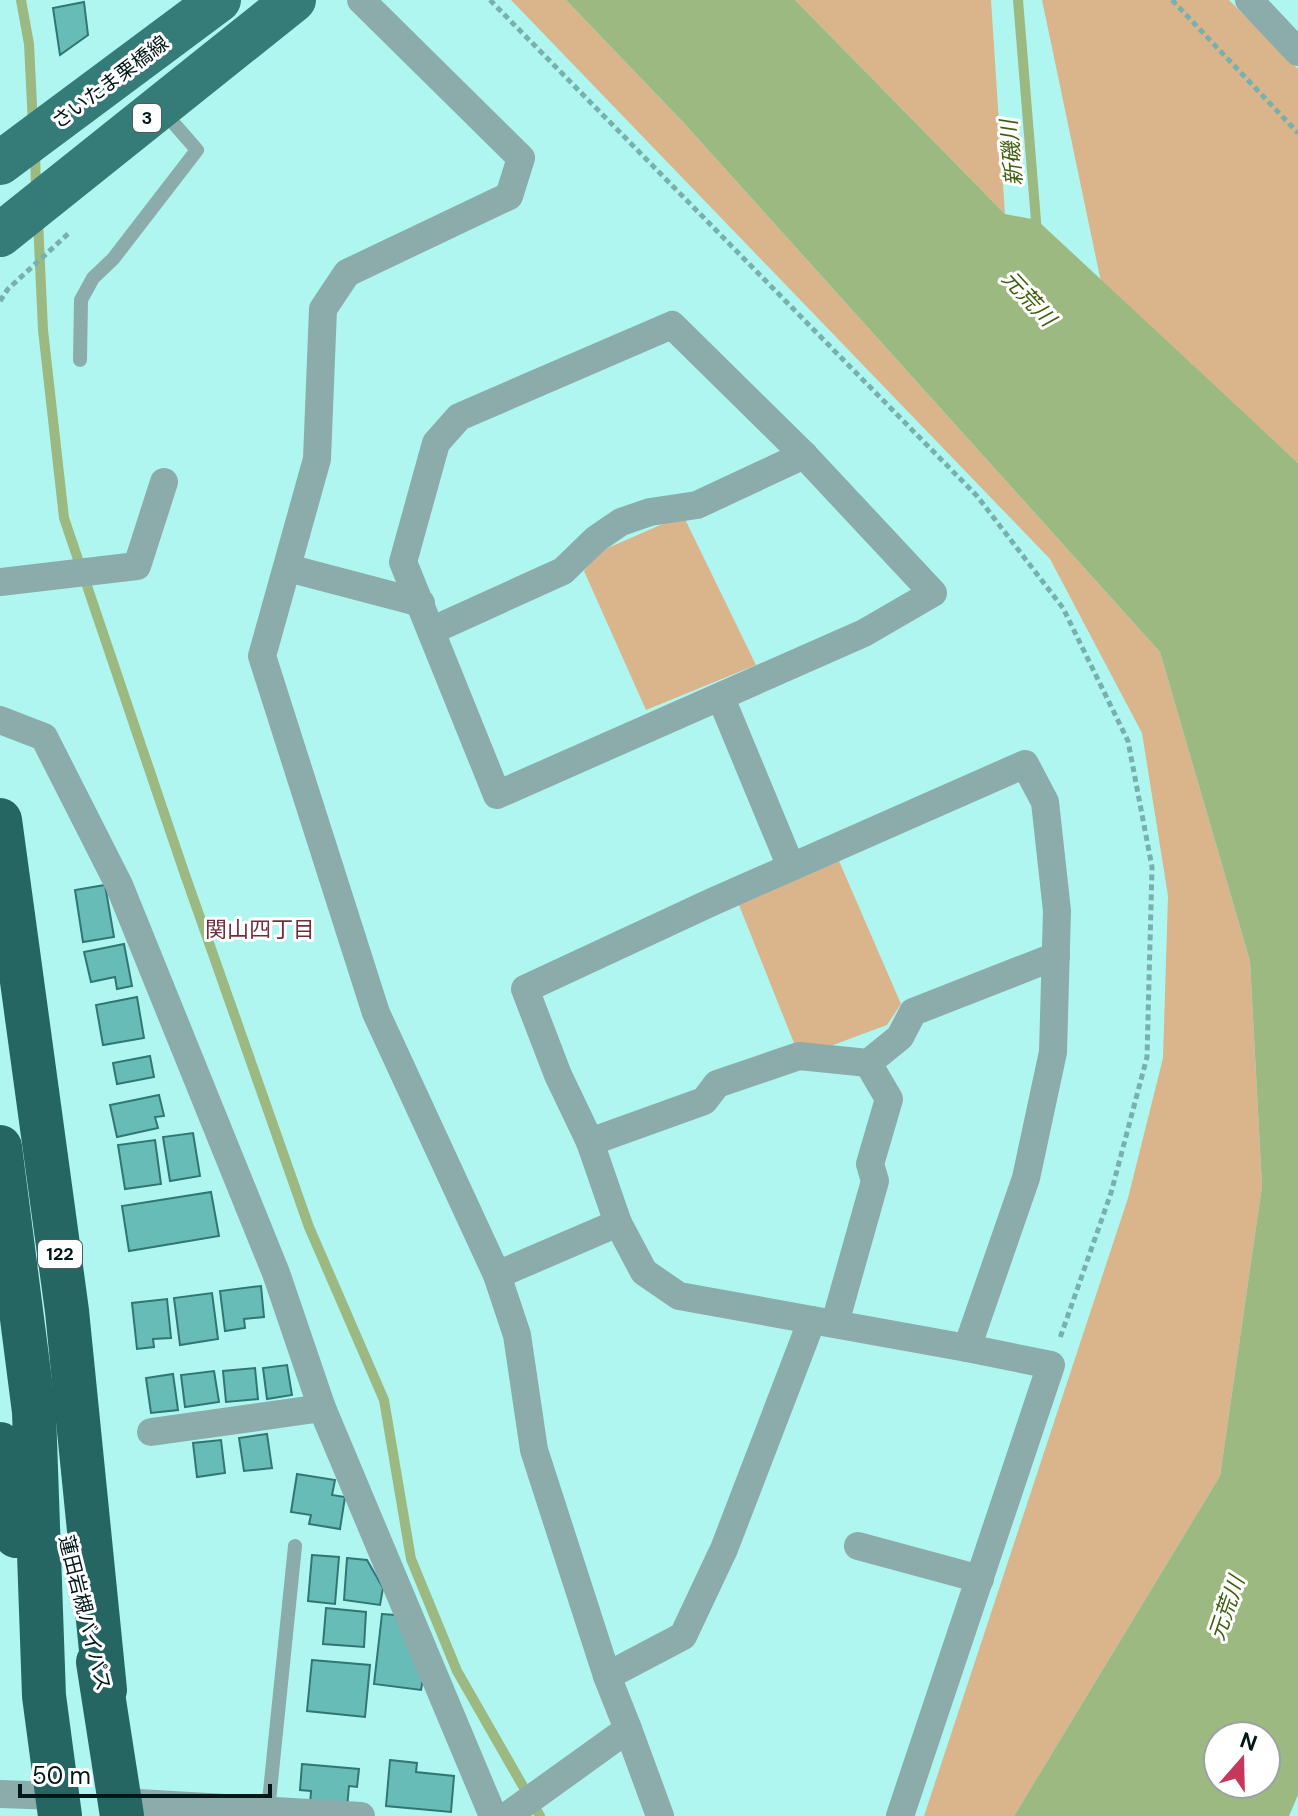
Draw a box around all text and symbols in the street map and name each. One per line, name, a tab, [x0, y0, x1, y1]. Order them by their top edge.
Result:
street label: さいたま栗橋線	[47, 30, 173, 134]
road number: 3	[133, 104, 161, 132]
water label: 新磯川	[994, 117, 1029, 187]
water label: 元荒川	[996, 264, 1063, 334]
district label: 関山四丁目	[205, 915, 315, 944]
road number: 122	[38, 1240, 82, 1268]
street label: 蓮田岩槻バイパス	[53, 1532, 117, 1694]
water label: 元荒川	[1202, 1570, 1252, 1644]
north arrow	[1202, 1720, 1282, 1800]
text: N	[1236, 1725, 1261, 1758]
scale bar	[20, 1748, 270, 1798]
text: 50 m	[32, 1760, 91, 1791]

